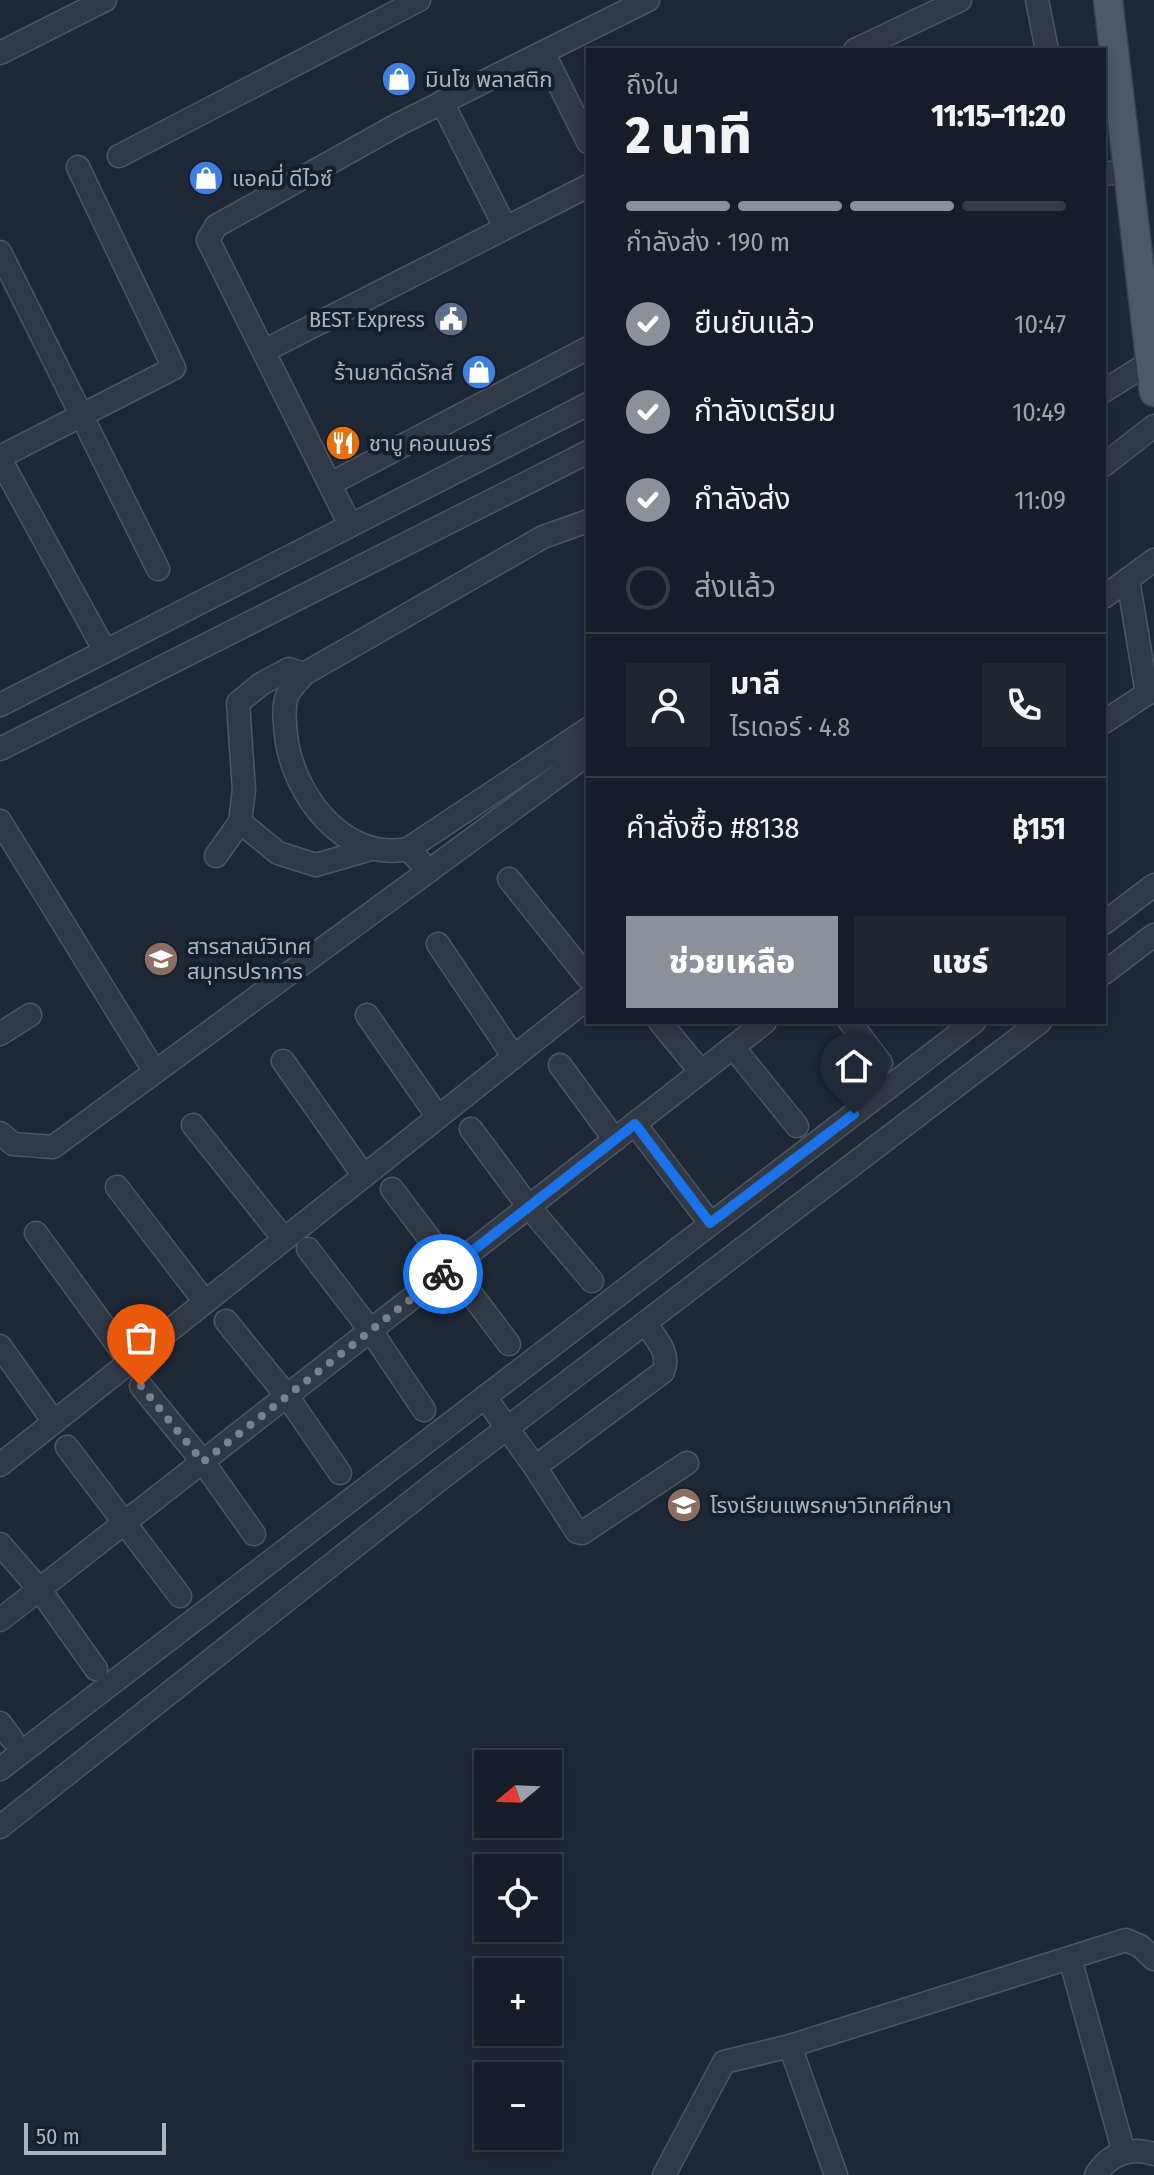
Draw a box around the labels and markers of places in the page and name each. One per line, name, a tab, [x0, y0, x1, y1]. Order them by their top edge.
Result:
shop icon: มินโซ พลาสติก	[380, 60, 418, 98]
place label: มินโซ พลาสติก	[425, 66, 552, 93]
shop icon: แอคมี่ ดีไวซ์	[187, 159, 225, 197]
place label: แอคมี่ ดีไวซ์	[232, 163, 333, 192]
public building icon: BEST Express	[432, 300, 470, 338]
place label: BEST Express	[309, 306, 425, 333]
shop icon: ร้านยาดีดรักส์	[460, 353, 498, 391]
place label: ร้านยาดีดรักส์	[334, 359, 453, 386]
restaurant icon: ชาบู คอนเนอร์	[324, 424, 362, 462]
place label: ชาบู คอนเนอร์	[369, 430, 492, 457]
place label: สารสาสน์วิเทศ สมุทรปราการ	[187, 933, 311, 985]
school or university icon: สารสาสน์วิเทศ สมุทรปราการ	[142, 940, 180, 978]
pin	[820, 1032, 888, 1114]
pin	[107, 1304, 175, 1386]
school or university icon: โรงเรียนแพรกษาวิเทศศึกษา	[665, 1486, 703, 1524]
place label: โรงเรียนแพรกษาวิเทศศึกษา	[710, 1492, 952, 1519]

